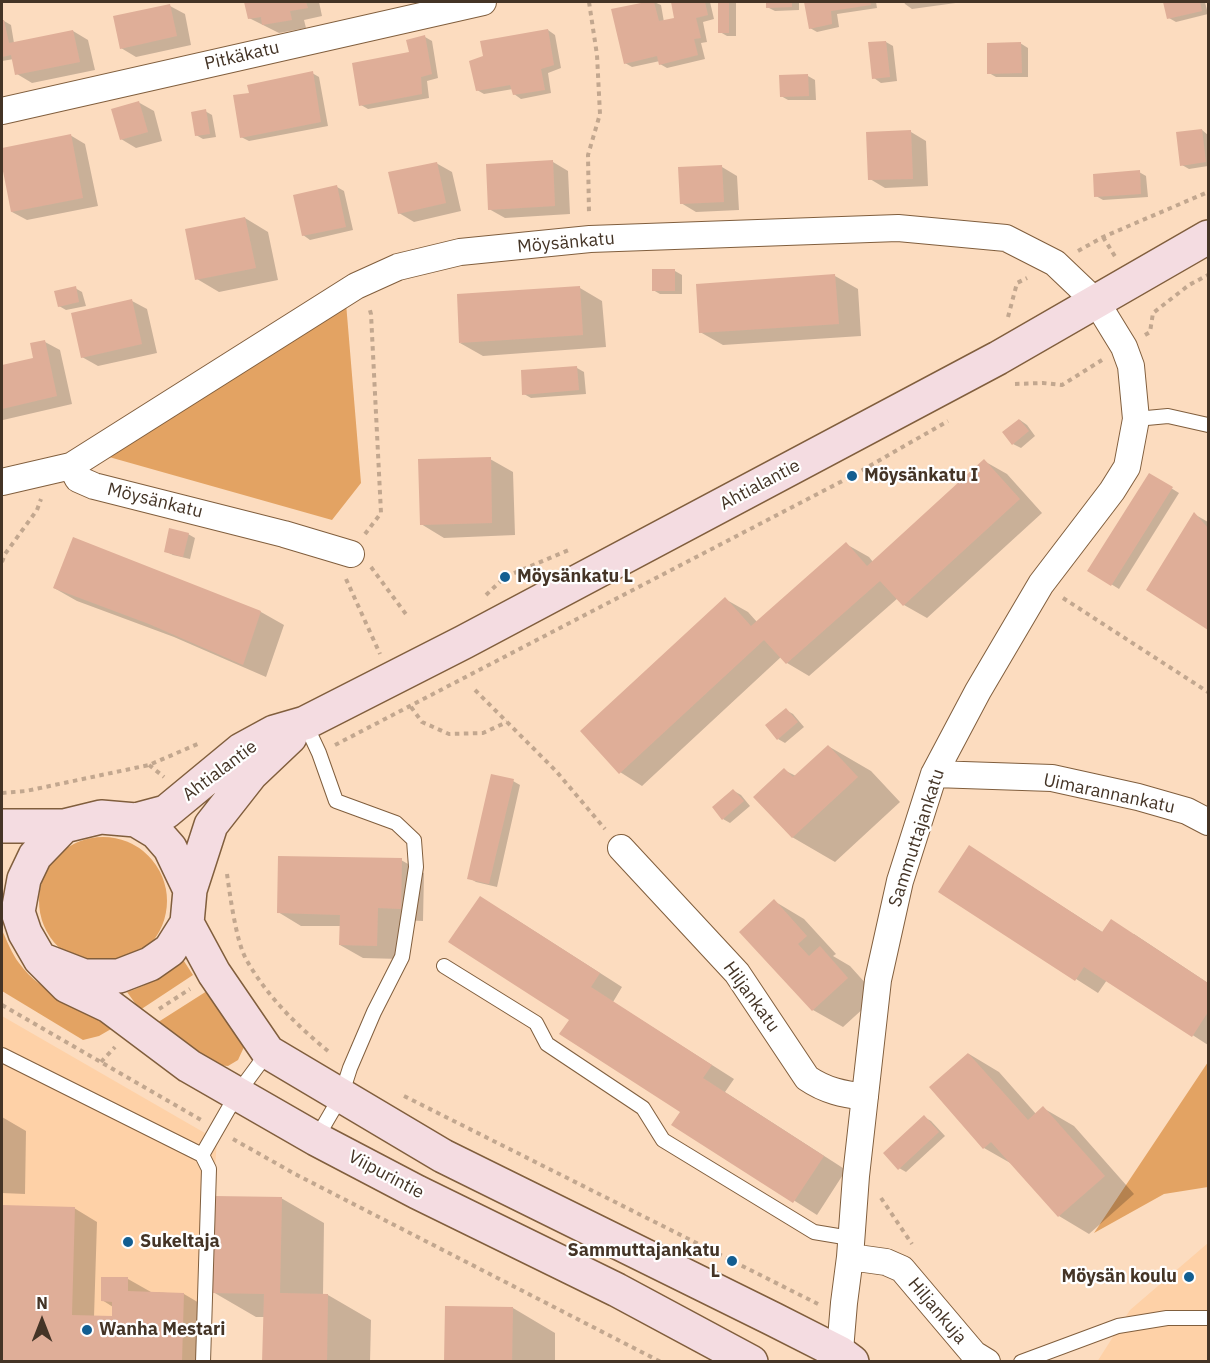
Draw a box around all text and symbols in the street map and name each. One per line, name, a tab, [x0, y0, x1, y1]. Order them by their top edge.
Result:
street label: Pitkäkatu	[202, 37, 282, 75]
street label: Möysänkatu	[516, 228, 616, 258]
street label: Ahtialantie	[716, 455, 804, 515]
place label: Möysänkatu I	[864, 465, 978, 487]
marker: Möysänkatu I	[845, 469, 859, 483]
street label: Möysänkatu	[105, 479, 205, 523]
place label: Möysänkatu L	[517, 566, 633, 588]
marker: Möysänkatu L	[498, 570, 512, 584]
street label: Ahtialantie	[179, 736, 261, 806]
street label: Sammuttajankatu	[885, 766, 949, 910]
street label: Uimarannankatu	[1041, 770, 1177, 818]
street label: Hiljankatu	[718, 957, 784, 1037]
street label: Viipurintie	[344, 1146, 428, 1204]
place label: Sukeltaja	[140, 1231, 220, 1253]
marker: Sukeltaja	[121, 1235, 135, 1249]
place label: Sammuttajankatu L	[567, 1240, 720, 1282]
marker: Sammuttajankatu L	[725, 1254, 739, 1268]
place label: Möysän koulu	[1062, 1266, 1177, 1288]
marker: Möysän koulu	[1182, 1270, 1196, 1284]
street label: Hiljankuja	[903, 1273, 971, 1349]
north arrow	[12, 1291, 72, 1351]
text: N	[36, 1293, 48, 1313]
place label: Wanha Mestari	[99, 1319, 226, 1341]
marker: Wanha Mestari	[80, 1323, 94, 1337]

